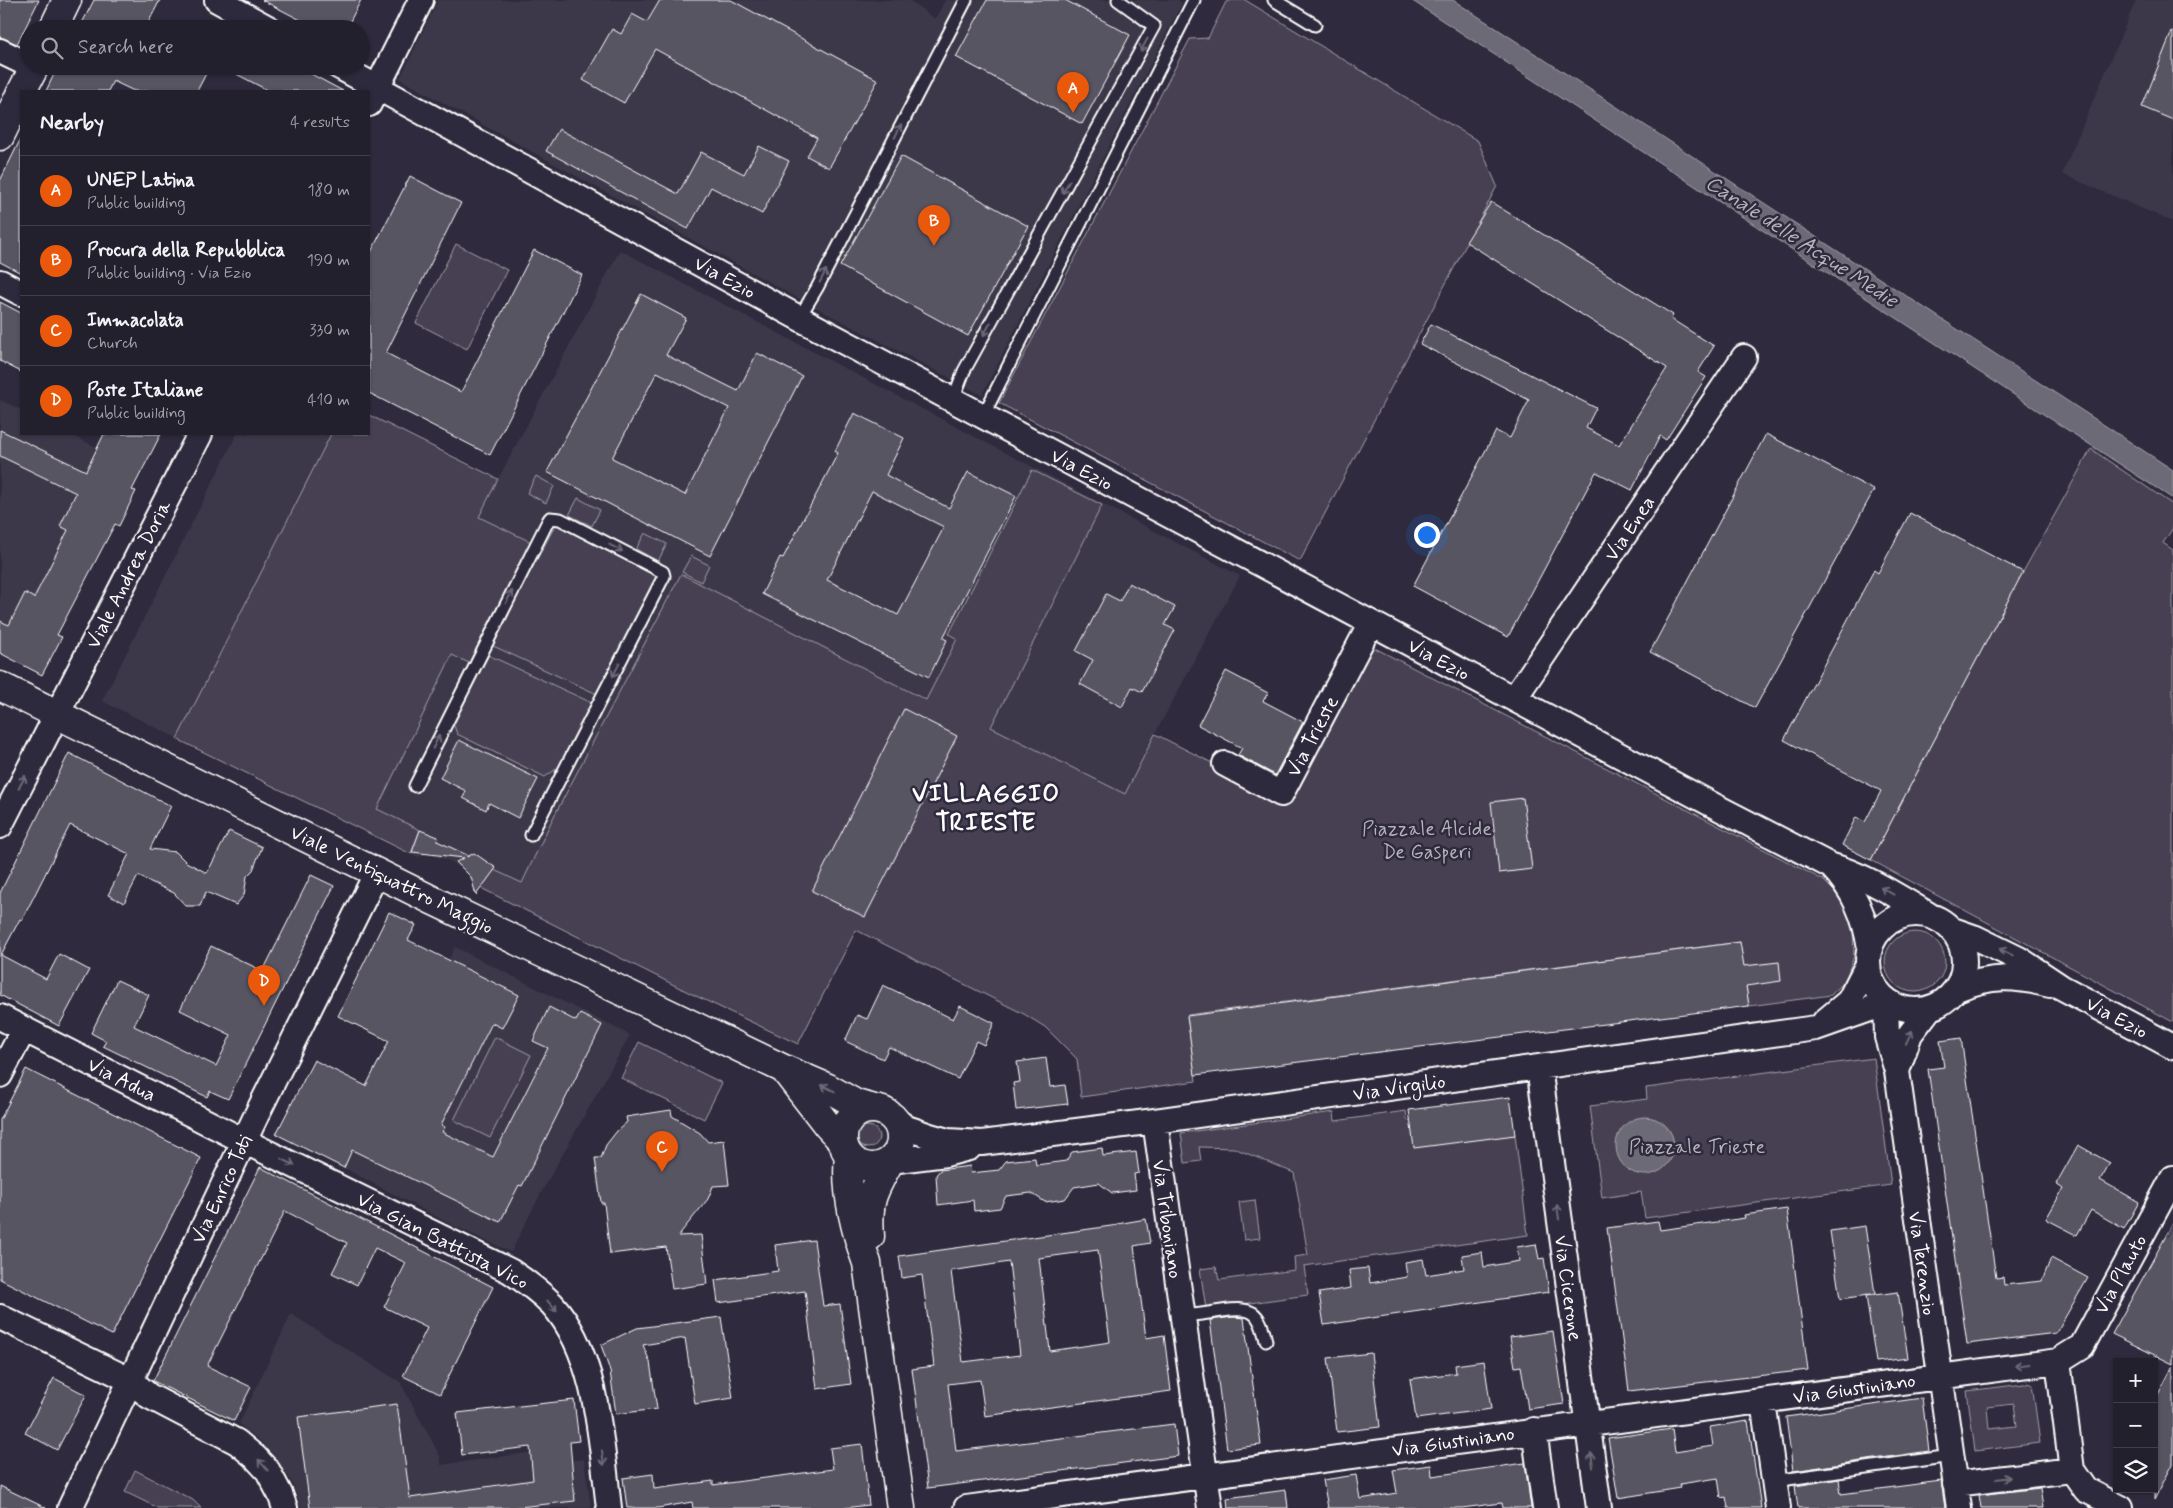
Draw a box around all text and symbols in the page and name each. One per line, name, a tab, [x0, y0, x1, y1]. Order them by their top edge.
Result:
search box	[20, 20, 370, 75]
icon: search	[38, 34, 66, 62]
text: Search here	[78, 35, 174, 60]
one-way arrow	[1139, 37, 1149, 51]
pin: A	[1057, 72, 1089, 113]
text: Nearby	[40, 109, 104, 137]
text: 4 results	[290, 112, 350, 133]
one-way arrow	[893, 124, 903, 139]
text: UNEP Latina	[87, 168, 195, 193]
water label: Canale delle Acque Medie	[1700, 169, 1904, 315]
one-way arrow	[1061, 179, 1070, 194]
text: A	[51, 180, 61, 201]
text: 180 m	[307, 180, 350, 201]
text: Public building	[87, 193, 186, 214]
pin: B	[918, 205, 950, 246]
text: Procura della Repubblica	[87, 238, 285, 263]
text: B	[51, 250, 61, 271]
text: 190 m	[307, 250, 350, 271]
street label: Via Ezio	[689, 250, 760, 306]
text: Public building · Via Ezio	[87, 263, 251, 284]
one-way arrow	[819, 269, 829, 283]
text: Immacolata	[87, 308, 184, 333]
text: C	[50, 320, 62, 341]
text: 330 m	[309, 320, 350, 341]
one-way arrow	[982, 321, 991, 336]
text: Church	[87, 333, 138, 354]
text: Poste Italiane	[87, 378, 203, 403]
text: D	[50, 390, 62, 411]
text: 410 m	[307, 390, 350, 411]
text: Public building	[87, 403, 186, 424]
street label: Via Ezio	[1045, 443, 1117, 498]
street label: Via Enea	[1598, 491, 1662, 567]
street label: Viale Andrea Doria	[80, 495, 179, 654]
your location	[1414, 522, 1440, 548]
one-way arrow	[609, 543, 624, 553]
one-way arrow	[505, 590, 514, 605]
street label: Via Ezio	[1402, 633, 1474, 688]
one-way arrow	[611, 663, 621, 678]
street label: Via Trieste	[1281, 691, 1346, 782]
one-way arrow	[432, 735, 442, 750]
one-way arrow	[18, 775, 27, 790]
district label: VILLAGGIO TRIESTE	[912, 778, 1060, 840]
park label: Piazzale Alcide De Gasperi	[1362, 816, 1492, 866]
street label: Viale Ventiquattro Maggio	[284, 819, 497, 943]
one-way arrow	[1880, 885, 1894, 895]
one-way arrow	[1998, 947, 2013, 957]
pin: D	[248, 965, 280, 1006]
street label: Via Ezio	[2080, 991, 2152, 1046]
one-way arrow	[1905, 1030, 1914, 1045]
street label: Via Adua	[82, 1052, 160, 1109]
street label: Via Virgilio	[1351, 1069, 1448, 1109]
one-way arrow	[821, 1083, 836, 1092]
street label: Via Enrico Toti	[185, 1131, 259, 1248]
pin: C	[646, 1131, 678, 1172]
park label: Piazzale Trieste	[1629, 1134, 1765, 1161]
one-way arrow	[280, 1158, 295, 1167]
street label: Via Triboniano	[1145, 1158, 1188, 1280]
street label: Via Gian Battista Vico	[352, 1186, 533, 1296]
one-way arrow	[1553, 1204, 1563, 1220]
street label: Via Terenzio	[1901, 1209, 1942, 1317]
street label: Via Plauto	[2088, 1230, 2154, 1319]
street label: Via Cicerone	[1547, 1234, 1588, 1343]
one-way arrow	[547, 1299, 558, 1312]
map controls	[2113, 1358, 2158, 1493]
button: +	[2113, 1358, 2158, 1403]
one-way arrow	[2015, 1360, 2031, 1370]
street label: Via Giustiniano	[1791, 1368, 1917, 1411]
button: −	[2113, 1403, 2158, 1448]
street label: Via Giustiniano	[1390, 1421, 1516, 1464]
button: layers	[2113, 1448, 2158, 1493]
one-way arrow	[598, 1449, 608, 1465]
one-way arrow	[1587, 1452, 1597, 1468]
one-way arrow	[257, 1458, 269, 1471]
one-way arrow	[1995, 1473, 2011, 1483]

